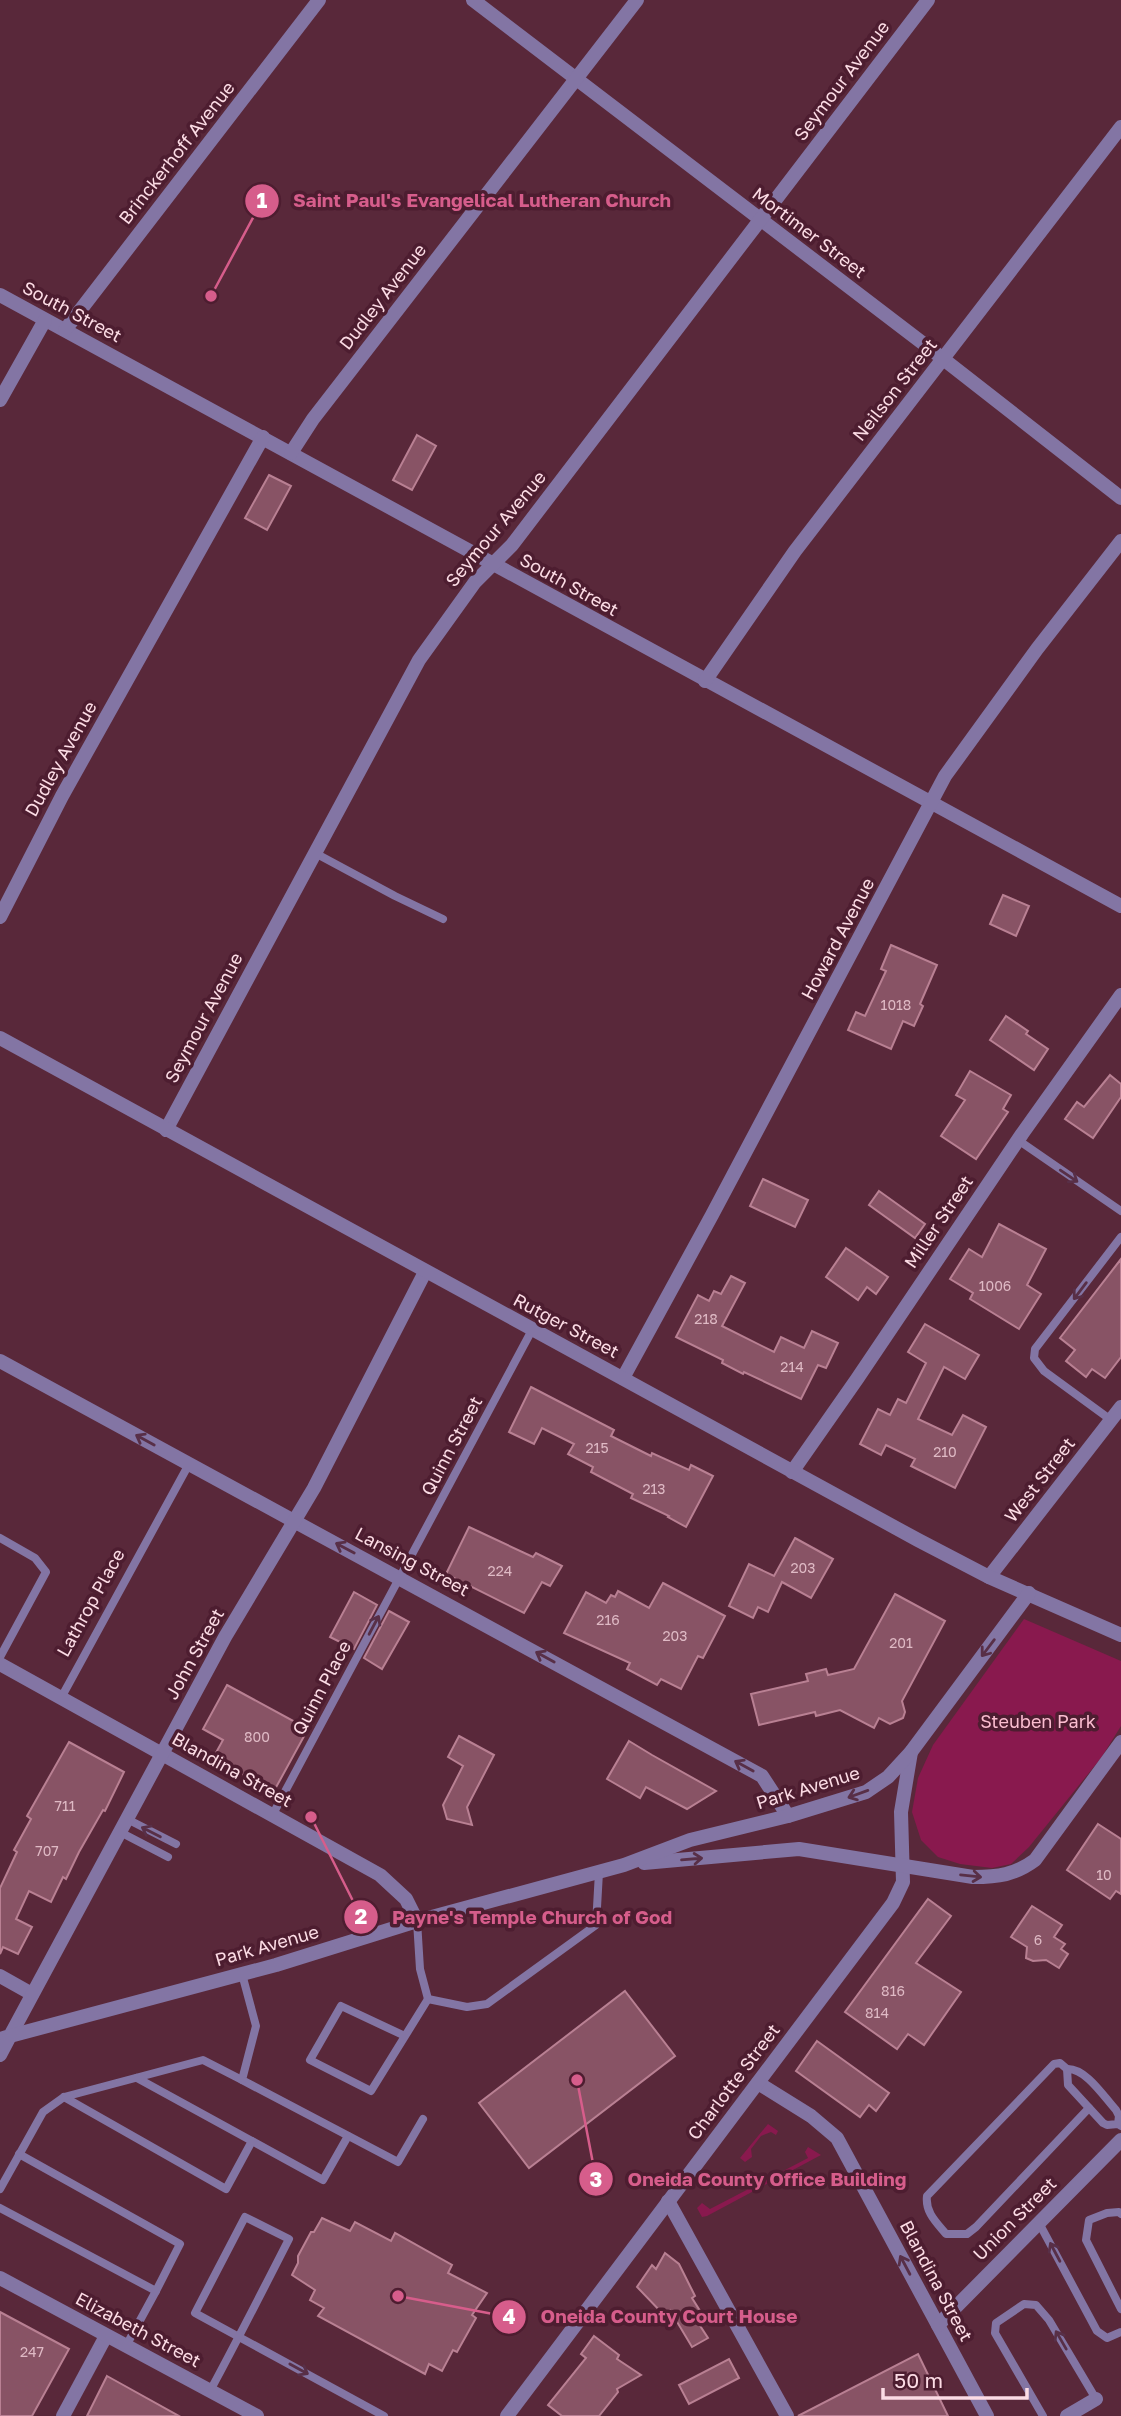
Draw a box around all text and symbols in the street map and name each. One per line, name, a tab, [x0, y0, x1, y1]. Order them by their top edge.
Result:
street label: Seymour Avenue	[789, 16, 893, 145]
street label: Brinckerhoff Avenue	[114, 77, 239, 228]
callout: Saint Paul's Evangelical Lutheran Church	[244, 181, 685, 221]
street label: Mortimer Street	[748, 182, 871, 282]
text: 1	[257, 187, 268, 213]
text: Saint Paul's Evangelical Lutheran Church	[293, 188, 671, 211]
street label: Dudley Avenue	[334, 239, 430, 354]
street label: South Street	[19, 276, 126, 346]
street label: Neilson Street	[847, 334, 941, 445]
street label: Seymour Avenue	[440, 466, 550, 591]
street label: South Street	[516, 548, 623, 620]
street label: Dudley Avenue	[19, 697, 101, 820]
street label: Howard Avenue	[796, 874, 878, 1003]
street label: Seymour Avenue	[160, 949, 247, 1086]
house number: 1018	[881, 996, 911, 1013]
one-way arrow	[1059, 1169, 1078, 1183]
street label: Miller Street	[899, 1171, 977, 1272]
house number: 1006	[979, 1277, 1011, 1294]
one-way arrow	[1072, 1281, 1087, 1300]
street label: Rutger Street	[510, 1288, 623, 1362]
house number: 218	[694, 1310, 718, 1327]
house number: 214	[780, 1358, 804, 1375]
street label: Quinn Street	[416, 1392, 486, 1499]
one-way arrow	[135, 1433, 155, 1447]
street label: West Street	[999, 1433, 1079, 1526]
house number: 215	[585, 1439, 609, 1456]
house number: 210	[933, 1443, 957, 1460]
house number: 213	[642, 1480, 666, 1497]
street label: Lansing Street	[352, 1522, 473, 1600]
one-way arrow	[335, 1541, 356, 1554]
street label: Lathrop Place	[51, 1545, 129, 1660]
house number: 203	[791, 1559, 816, 1576]
house number: 224	[488, 1562, 512, 1579]
street label: John Street	[160, 1604, 228, 1703]
house number: 216	[596, 1611, 620, 1628]
one-way arrow	[367, 1615, 381, 1635]
house number: 203	[663, 1627, 688, 1644]
house number: 201	[889, 1634, 913, 1651]
street label: Quinn Place	[287, 1637, 355, 1738]
one-way arrow	[981, 1638, 995, 1657]
one-way arrow	[535, 1650, 555, 1664]
park label: Steuben Park	[980, 1710, 1096, 1732]
street label: Blandina Street	[169, 1727, 296, 1811]
house number: 800	[244, 1728, 270, 1745]
one-way arrow	[735, 1759, 755, 1773]
street label: Park Avenue	[753, 1761, 862, 1813]
one-way arrow	[848, 1789, 869, 1801]
house number: 711	[55, 1797, 76, 1814]
one-way arrow	[141, 1825, 162, 1838]
house number: 707	[35, 1842, 59, 1859]
one-way arrow	[680, 1853, 703, 1866]
house number: 10	[1096, 1866, 1112, 1883]
one-way arrow	[959, 1870, 982, 1883]
callout: Payne's Temple Church of God	[343, 1897, 686, 1937]
text: 2	[355, 1903, 368, 1929]
text: Payne's Temple Church of God	[392, 1905, 672, 1928]
street label: Park Avenue	[212, 1920, 321, 1970]
house number: 6	[1034, 1931, 1042, 1948]
house number: 816	[881, 1982, 905, 1999]
house number: 814	[865, 2004, 889, 2021]
street label: Charlotte Street	[682, 2019, 784, 2144]
callout: Oneida County Office Building	[579, 2159, 921, 2199]
text: 3	[590, 2166, 602, 2192]
text: Oneida County Office Building	[628, 2167, 906, 2190]
street label: Union Street	[968, 2172, 1060, 2264]
street label: Blandina Street	[896, 2216, 978, 2345]
one-way arrow	[1048, 2243, 1062, 2263]
one-way arrow	[898, 2255, 912, 2275]
street label: Elizabeth Street	[72, 2287, 205, 2371]
callout: Oneida County Court House	[492, 2297, 812, 2337]
text: 4	[502, 2303, 516, 2329]
text: Oneida County Court House	[541, 2304, 797, 2327]
one-way arrow	[1054, 2331, 1068, 2351]
house number: 247	[20, 2343, 44, 2360]
scale bar	[883, 2356, 1026, 2400]
one-way arrow	[288, 2362, 308, 2376]
text: 50 m	[894, 2367, 943, 2393]

